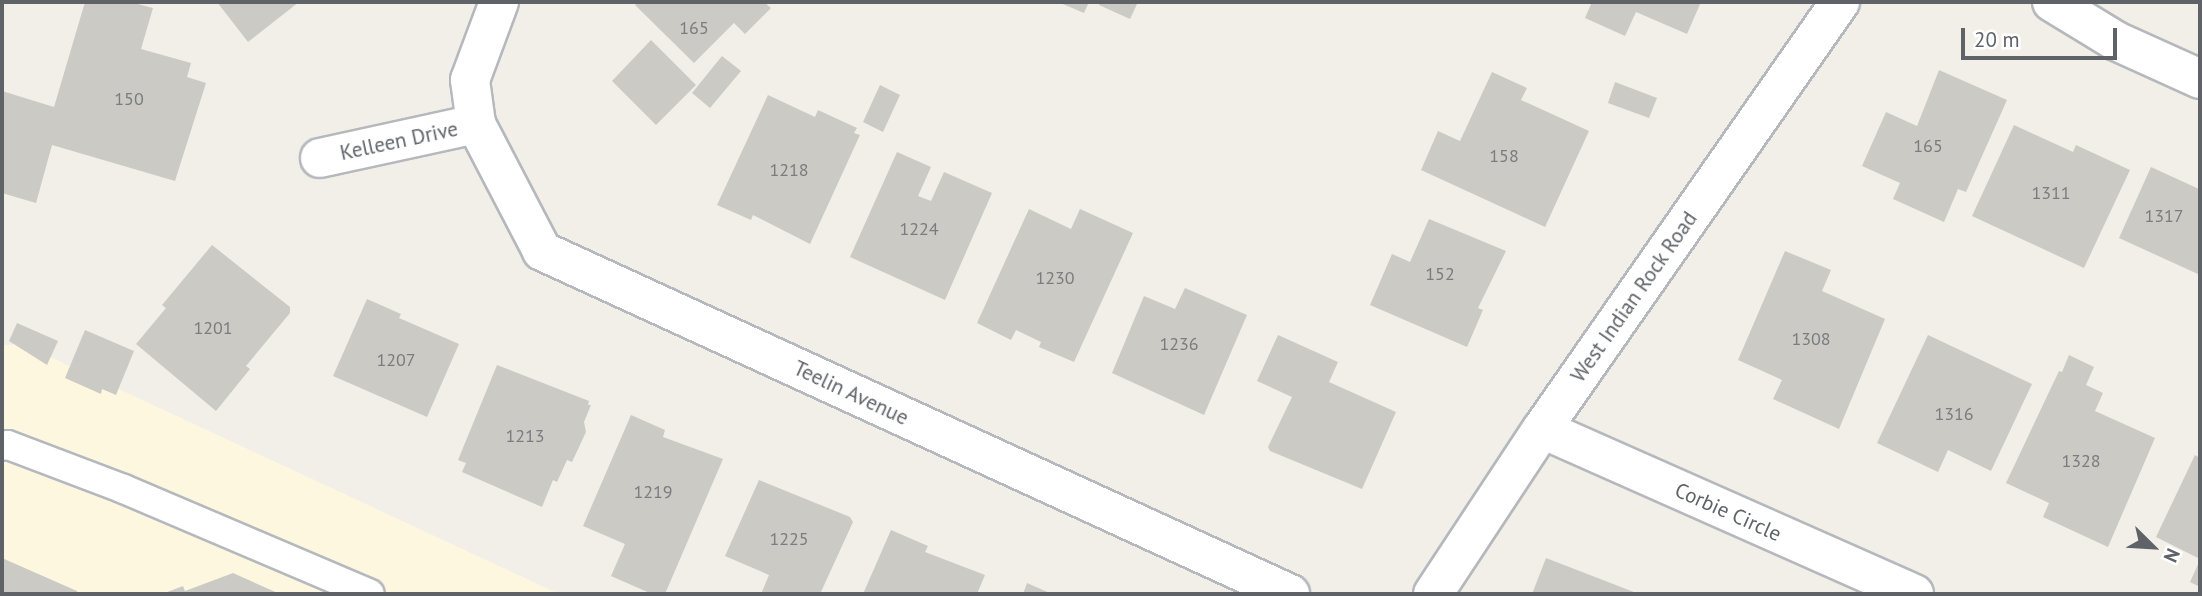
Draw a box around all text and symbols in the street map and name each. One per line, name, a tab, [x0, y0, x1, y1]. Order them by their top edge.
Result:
scale bar	[1964, 14, 2120, 58]
house number: 165	[679, 17, 709, 39]
text: 20 m	[1974, 26, 2020, 53]
house number: 150	[114, 88, 144, 110]
street label: Kelleen Drive	[338, 116, 460, 166]
house number: 165	[1913, 135, 1943, 157]
house number: 158	[1489, 145, 1519, 167]
house number: 1218	[769, 159, 809, 181]
house number: 1311	[2031, 182, 2071, 204]
house number: 1317	[2144, 205, 2184, 227]
street label: West Indian Rock Road	[1565, 207, 1703, 387]
house number: 1224	[899, 218, 939, 240]
house number: 152	[1425, 263, 1455, 285]
house number: 1230	[1035, 267, 1075, 289]
house number: 1201	[193, 317, 233, 339]
house number: 1308	[1791, 328, 1831, 350]
house number: 1236	[1159, 333, 1199, 355]
house number: 1207	[376, 349, 416, 371]
street label: Teelin Avenue	[789, 355, 913, 431]
house number: 1316	[1934, 403, 1974, 425]
house number: 1213	[505, 425, 545, 447]
house number: 1328	[2061, 450, 2101, 472]
street label: Corbie Circle	[1671, 477, 1785, 547]
house number: 1219	[633, 481, 673, 503]
north arrow	[2118, 512, 2188, 582]
house number: 1225	[769, 528, 809, 550]
text: N	[2159, 545, 2186, 566]

